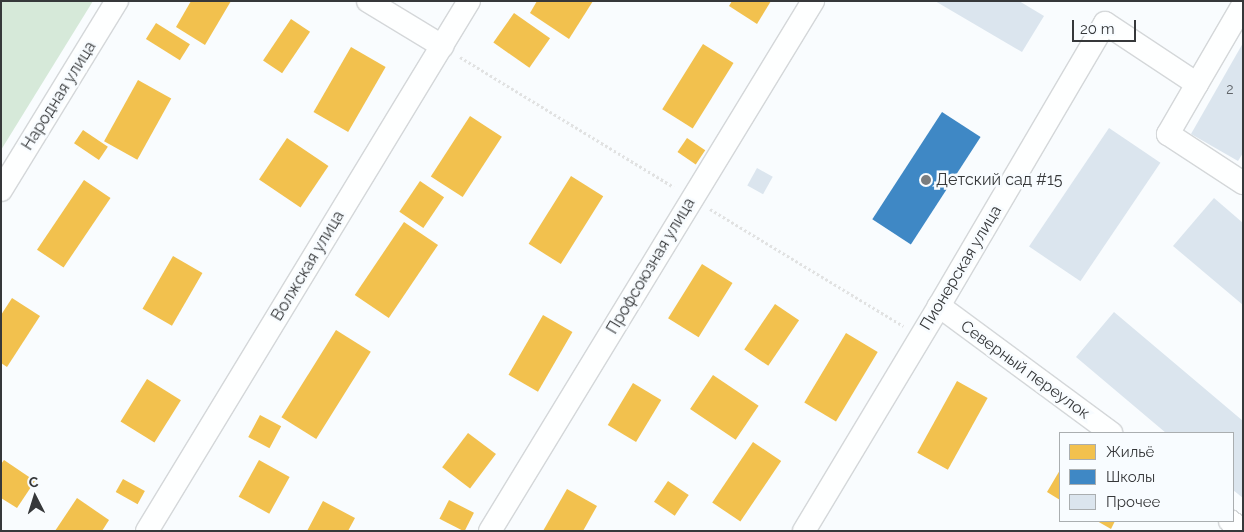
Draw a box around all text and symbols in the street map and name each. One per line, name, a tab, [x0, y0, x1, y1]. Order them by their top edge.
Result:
scale bar	[1074, 10, 1138, 42]
text: 20 m	[1080, 20, 1115, 38]
street label: Народная улица	[18, 38, 100, 154]
house number: 2	[1226, 81, 1234, 97]
place label: Детский сад #15	[936, 170, 1063, 190]
marker: Детский сад #15	[920, 174, 932, 186]
street label: Профсоюзная улица	[603, 194, 699, 338]
street label: Пионерская улица	[916, 202, 1006, 334]
street label: Волжская улица	[267, 207, 349, 325]
street label: Северный переулок	[957, 317, 1093, 423]
legend	[1059, 432, 1234, 522]
text: Жильё	[1106, 443, 1154, 461]
text: Школы	[1106, 468, 1155, 486]
north arrow	[10, 472, 60, 522]
text: С	[28, 474, 39, 490]
text: Прочее	[1106, 493, 1160, 511]

